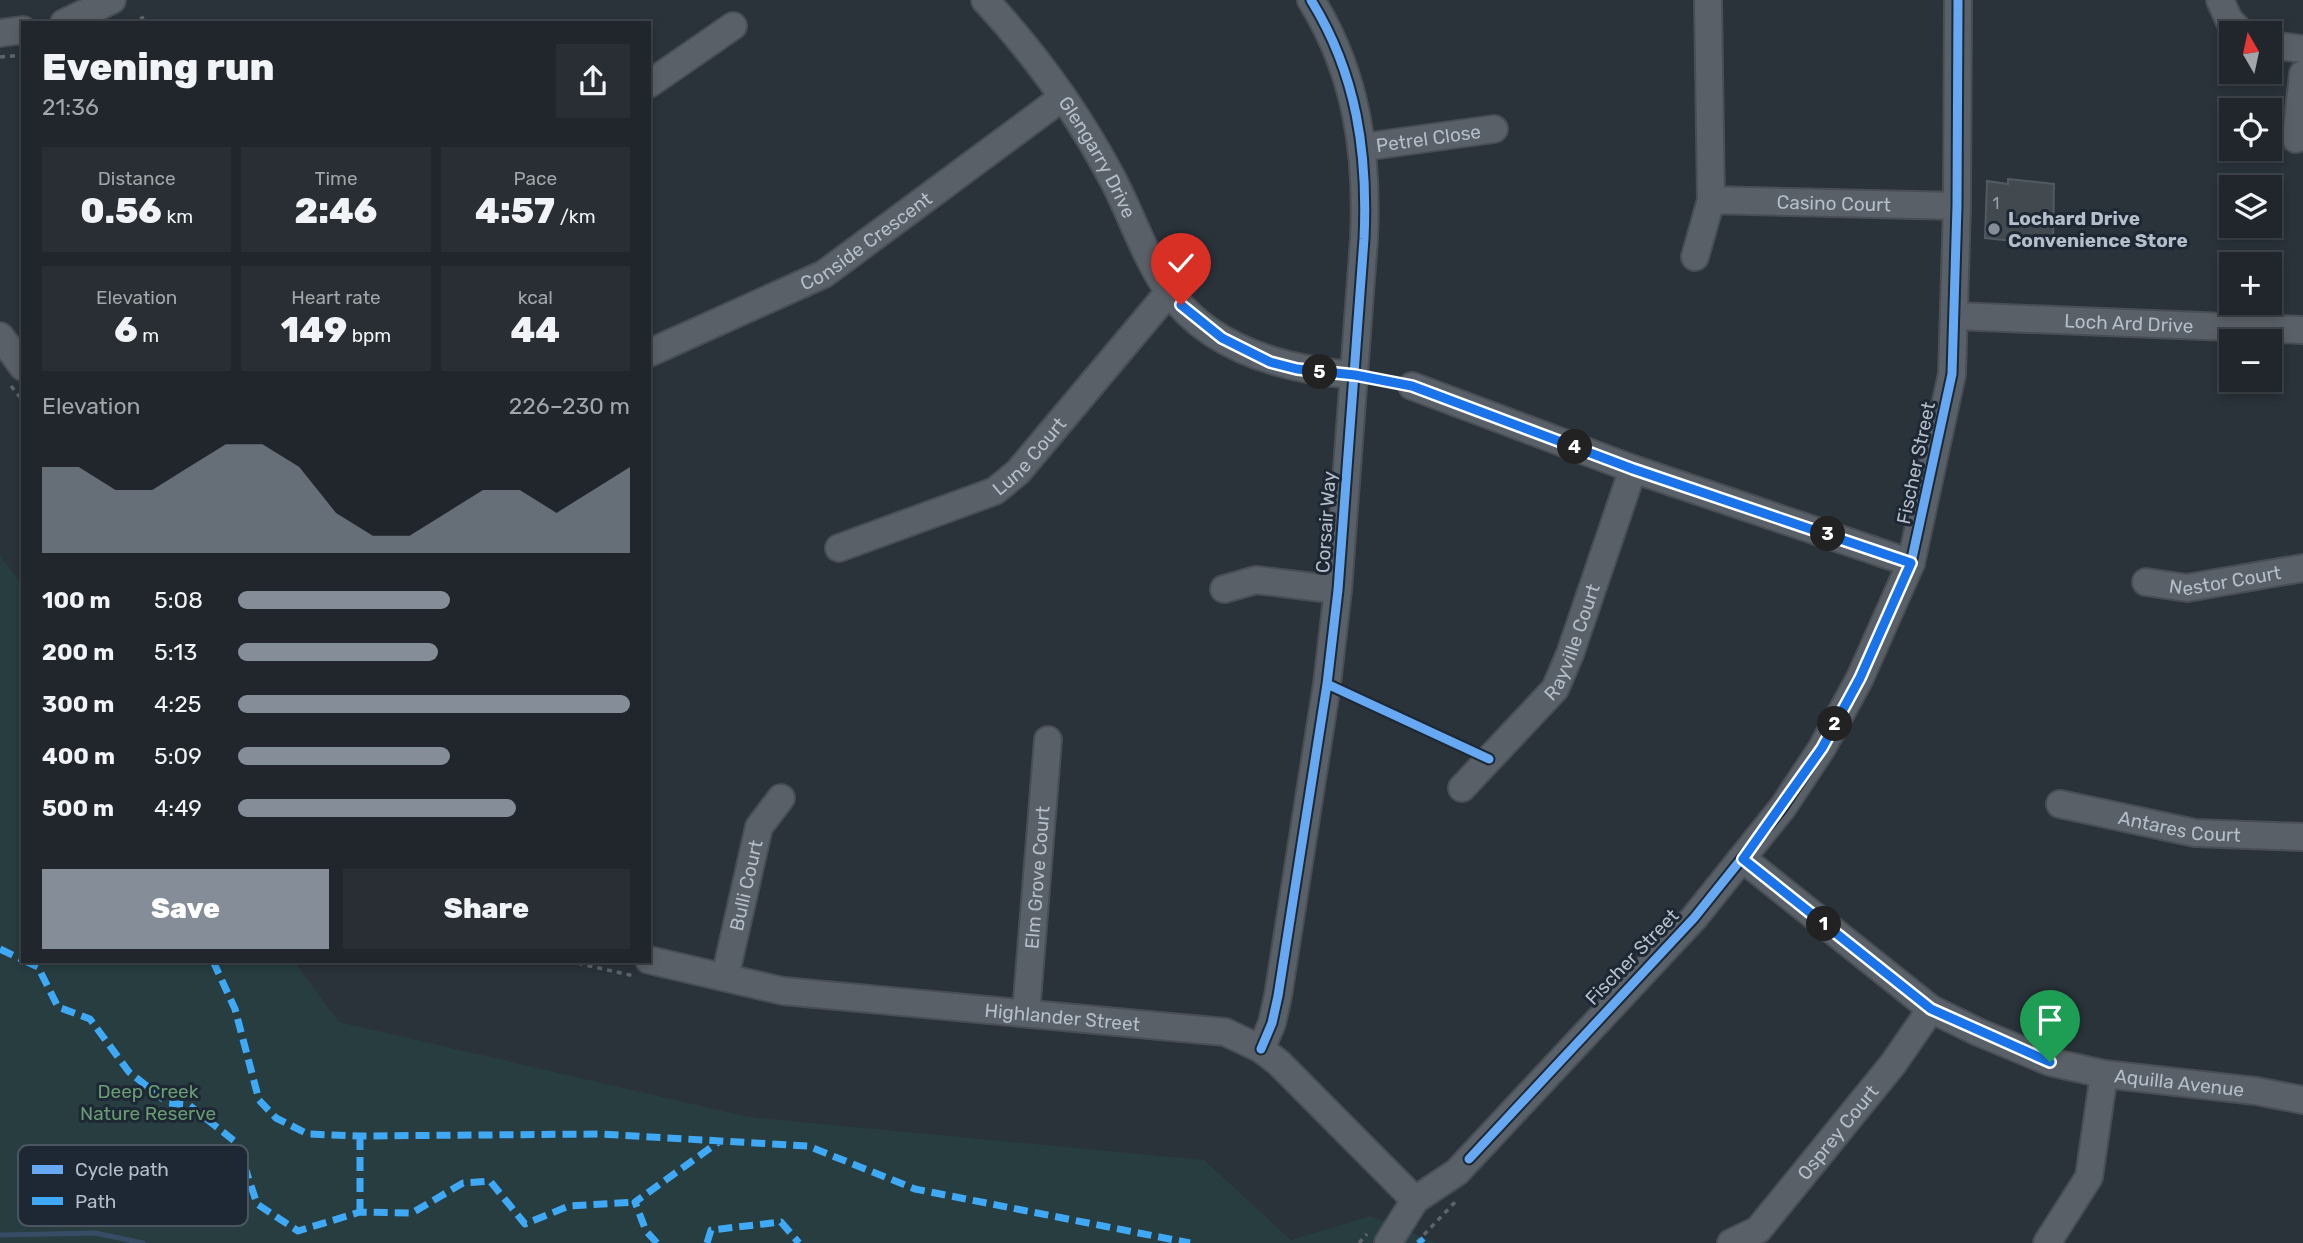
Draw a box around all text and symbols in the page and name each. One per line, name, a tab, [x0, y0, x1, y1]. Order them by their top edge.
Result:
north arrow	[2219, 21, 2282, 84]
map controls	[2219, 21, 2282, 392]
text: Evening run	[42, 44, 275, 90]
button: share	[556, 44, 630, 118]
street label: Glengarry Drive	[1054, 92, 1141, 221]
text: 21:36	[42, 93, 99, 121]
button: locate	[2219, 98, 2282, 161]
street label: Petrel Close	[1375, 119, 1482, 157]
text: Distance	[98, 167, 176, 190]
text: Time	[314, 167, 358, 190]
text: Pace	[514, 167, 557, 190]
button: layers	[2219, 175, 2282, 238]
street label: Conside Crescent	[796, 186, 937, 295]
text: 0.56	[80, 190, 162, 232]
text: 2:46	[295, 190, 377, 232]
text: 4:57	[475, 190, 555, 232]
street label: Casino Court	[1776, 190, 1892, 216]
house number: 1	[1993, 194, 1999, 213]
text: km	[162, 205, 193, 228]
text: /km	[555, 205, 596, 228]
place label: Lochard Drive Convenience Store	[2008, 207, 2188, 252]
marker: Lochard Drive Convenience Store	[1986, 221, 2002, 237]
pin	[1151, 233, 1211, 305]
icon: check	[1162, 244, 1200, 282]
button: +	[2219, 252, 2282, 315]
text: Elevation	[96, 286, 177, 309]
text: Heart rate	[291, 286, 381, 309]
text: kcal	[518, 286, 553, 309]
text: 6	[114, 309, 138, 351]
text: 149	[281, 309, 347, 351]
text: 44	[511, 309, 560, 351]
street label: Loch Ard Drive	[2064, 309, 2194, 337]
text: m	[138, 324, 159, 347]
text: bpm	[347, 324, 391, 347]
button: −	[2219, 329, 2282, 392]
pin: 5	[1302, 354, 1338, 390]
text: 5	[1313, 360, 1326, 383]
text: Elevation	[42, 392, 141, 420]
text: 226–230 m	[509, 392, 630, 420]
street label: Fischer Street	[1892, 399, 1940, 526]
street label: Lune Court	[987, 412, 1071, 500]
pin: 4	[1558, 430, 1592, 464]
text: 4	[1568, 435, 1581, 458]
street label: Corsair Way	[1311, 470, 1341, 574]
pin: 3	[1811, 516, 1846, 552]
text: 3	[1821, 522, 1834, 545]
street label: Nestor Court	[2168, 560, 2283, 600]
street label: Rayville Court	[1539, 580, 1605, 705]
text: 100 m	[42, 586, 111, 614]
text: 5:08	[154, 586, 203, 614]
text: 200 m	[42, 638, 114, 666]
text: 5:13	[154, 638, 197, 666]
text: 300 m	[42, 690, 114, 718]
text: 4:25	[154, 690, 201, 718]
pin: 2	[1818, 706, 1853, 742]
text: 2	[1828, 712, 1841, 735]
text: 400 m	[42, 742, 115, 770]
text: 5:09	[154, 742, 202, 770]
text: 500 m	[42, 794, 114, 822]
text: 4:49	[154, 794, 202, 822]
street label: Elm Grove Court	[1020, 804, 1054, 950]
street label: Antares Court	[2116, 805, 2242, 846]
street label: Bulli Court	[724, 837, 767, 933]
button: Save	[42, 869, 329, 949]
button: Share	[343, 869, 630, 949]
street label: Fischer Street	[1580, 904, 1684, 1010]
pin: 1	[1806, 906, 1842, 942]
text: 1	[1819, 912, 1828, 935]
pin	[2020, 990, 2080, 1062]
street label: Highlander Street	[983, 998, 1142, 1036]
icon: arrive	[2031, 1001, 2069, 1039]
street label: Aquilla Avenue	[2113, 1064, 2246, 1101]
park label: Deep Creek Nature Reserve	[80, 1080, 216, 1125]
street label: Osprey Court	[1792, 1080, 1883, 1184]
legend	[18, 1145, 248, 1226]
text: Cycle path	[75, 1158, 169, 1181]
text: Path	[75, 1190, 116, 1213]

